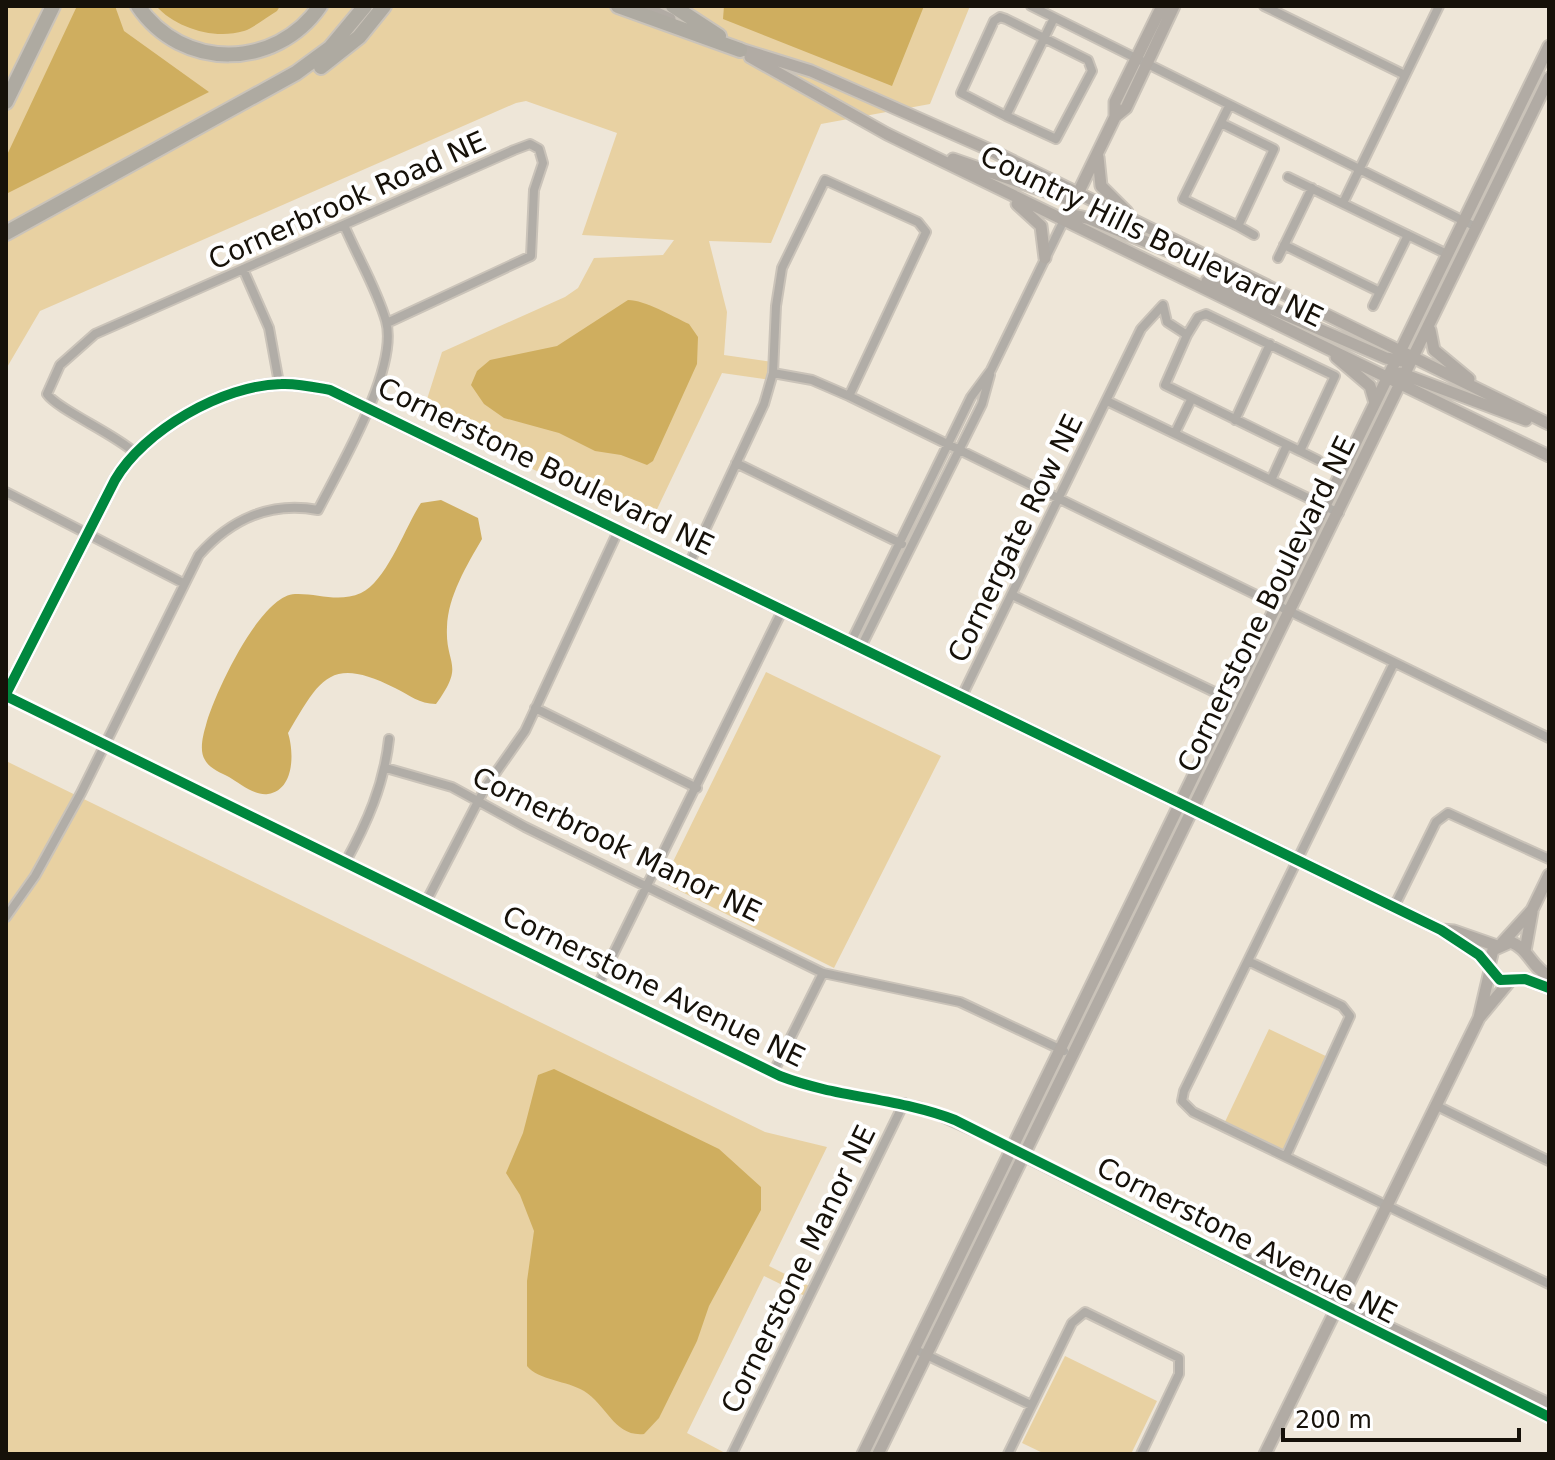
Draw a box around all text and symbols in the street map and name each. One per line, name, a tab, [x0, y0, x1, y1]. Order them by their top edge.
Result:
street label: Cornerbrook Road NE	[203, 124, 491, 277]
street label: Country Hills Boulevard NE	[975, 139, 1329, 334]
street label: Cornerstone Boulevard NE	[372, 371, 719, 562]
street label: Cornergate Row NE	[941, 409, 1090, 667]
street label: Cornerstone Boulevard NE	[1171, 431, 1362, 778]
street label: Cornerbrook Manor NE	[467, 760, 767, 929]
street label: Cornerstone Avenue NE	[497, 899, 810, 1074]
street label: Cornerstone Manor NE	[714, 1120, 883, 1418]
street label: Cornerstone Avenue NE	[1091, 1150, 1402, 1331]
scale bar	[1283, 1392, 1519, 1442]
text: 200 m	[1295, 1406, 1372, 1434]

